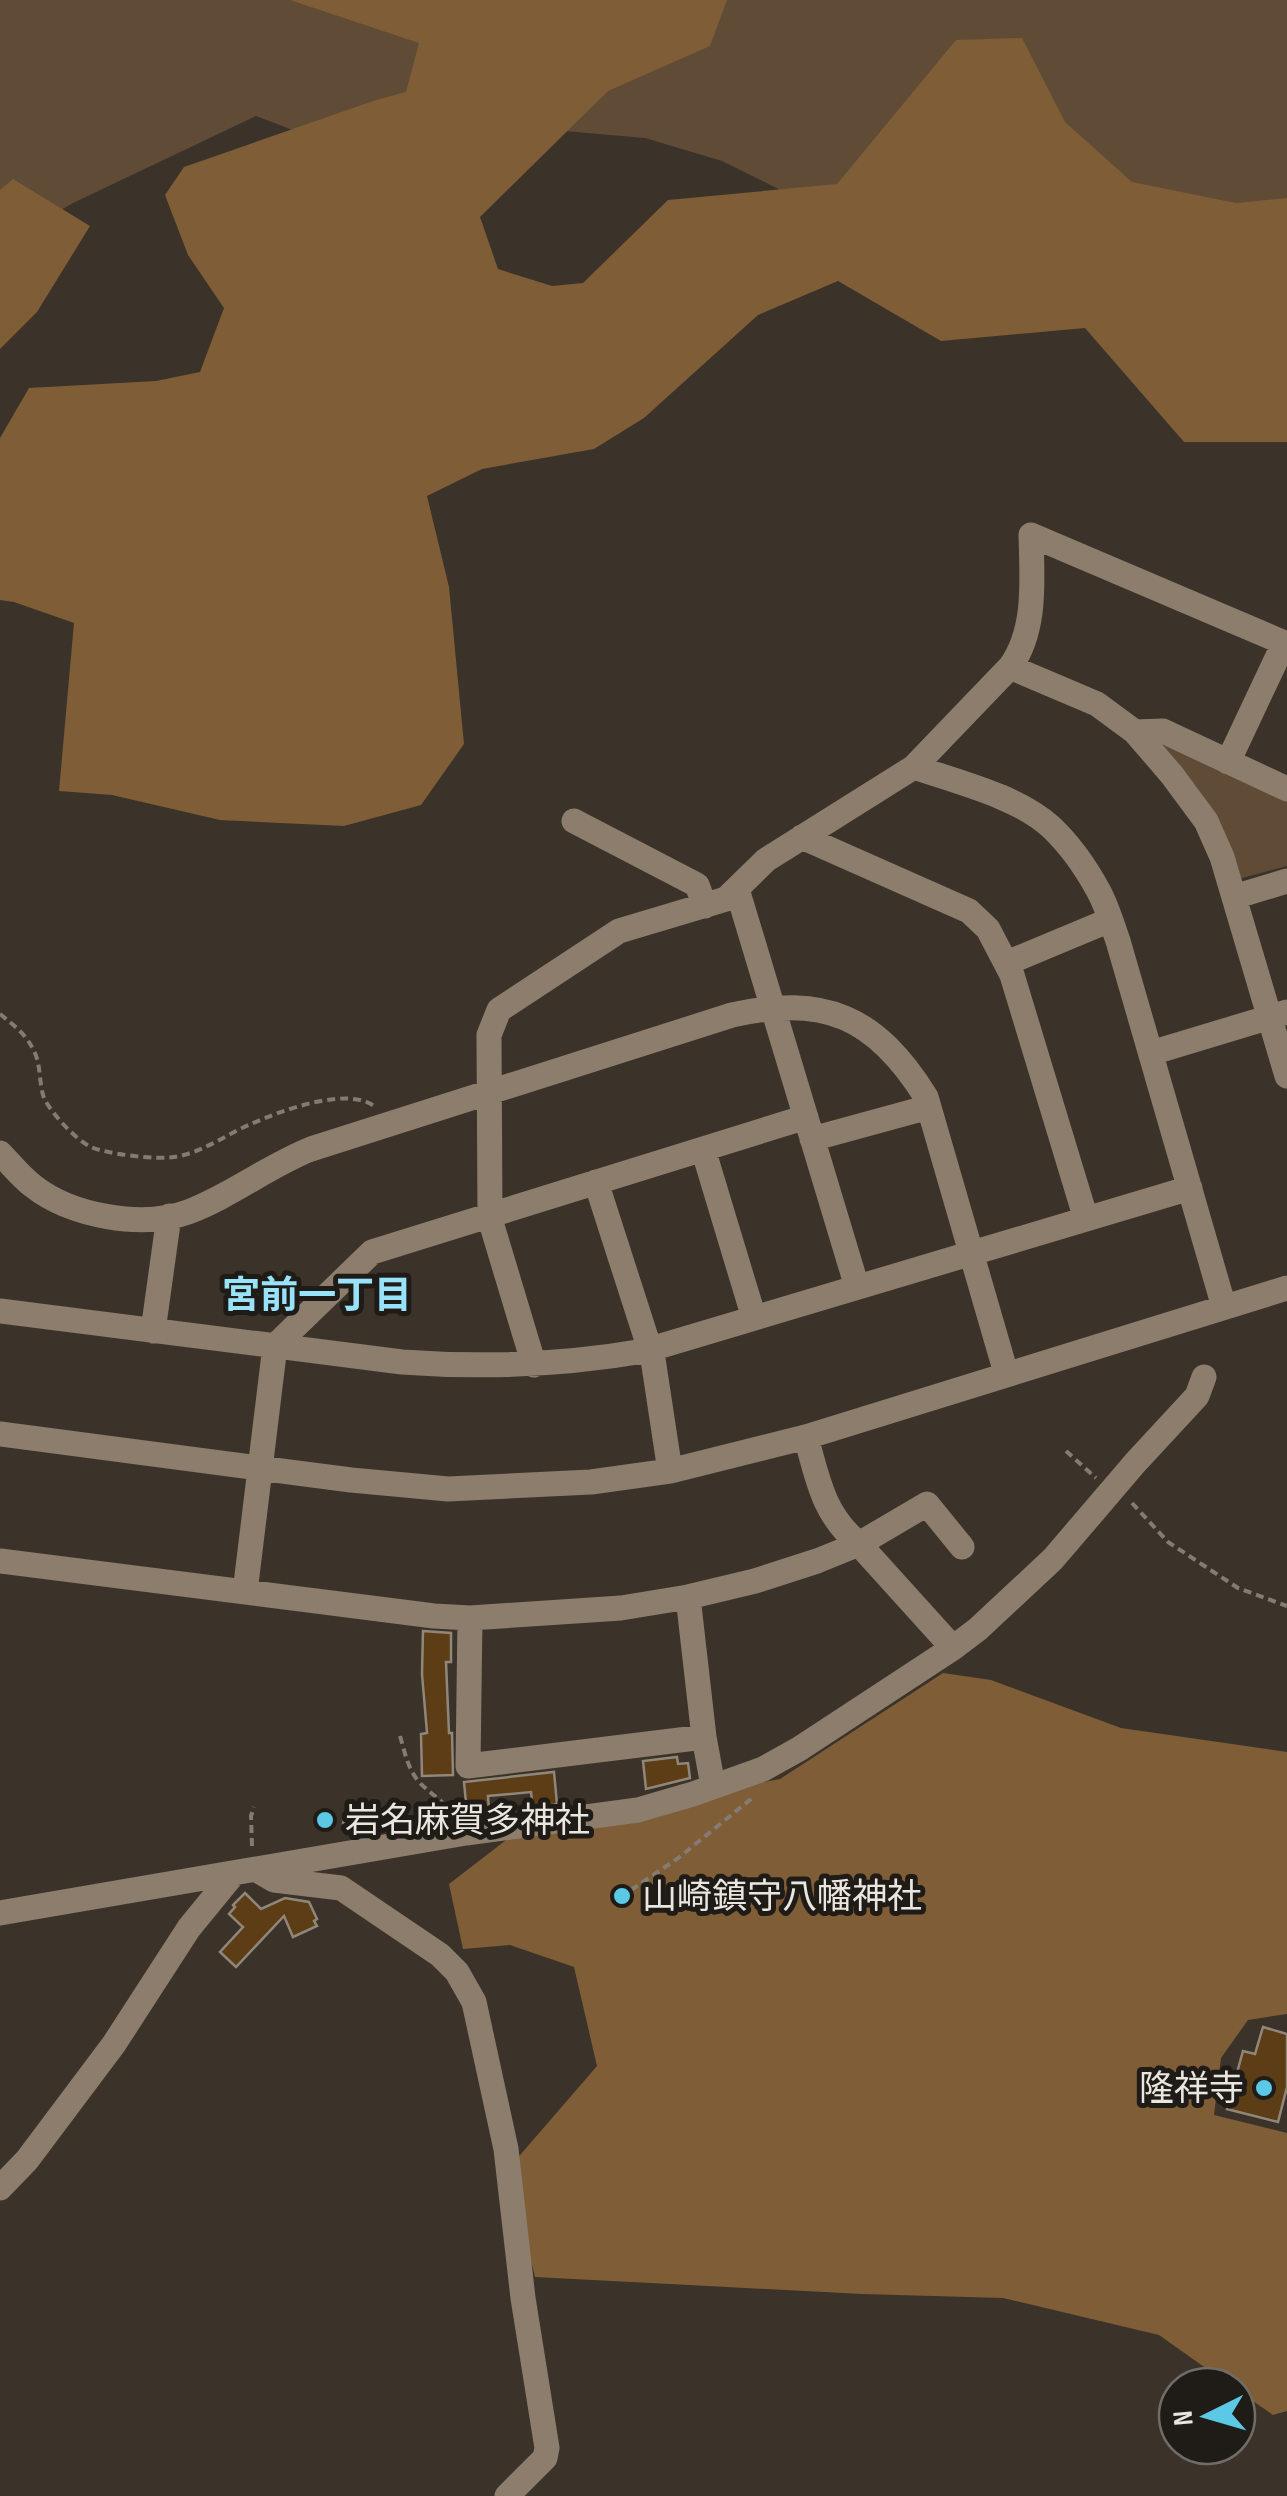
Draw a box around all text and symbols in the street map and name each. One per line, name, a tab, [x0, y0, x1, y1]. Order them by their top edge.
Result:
district label: 宮前一丁目	[222, 1274, 412, 1319]
place label: 岩名麻賀多神社	[345, 1800, 590, 1843]
marker: 岩名麻賀多神社	[314, 1809, 336, 1831]
place label: 山崎鎮守八幡神社	[642, 1876, 922, 1919]
marker: 山崎鎮守八幡神社	[611, 1885, 633, 1907]
place label: 隆祥寺	[1139, 2068, 1244, 2111]
marker: 隆祥寺	[1253, 2077, 1275, 2099]
north arrow	[1157, 2366, 1257, 2466]
text: N	[1167, 2409, 1201, 2427]

